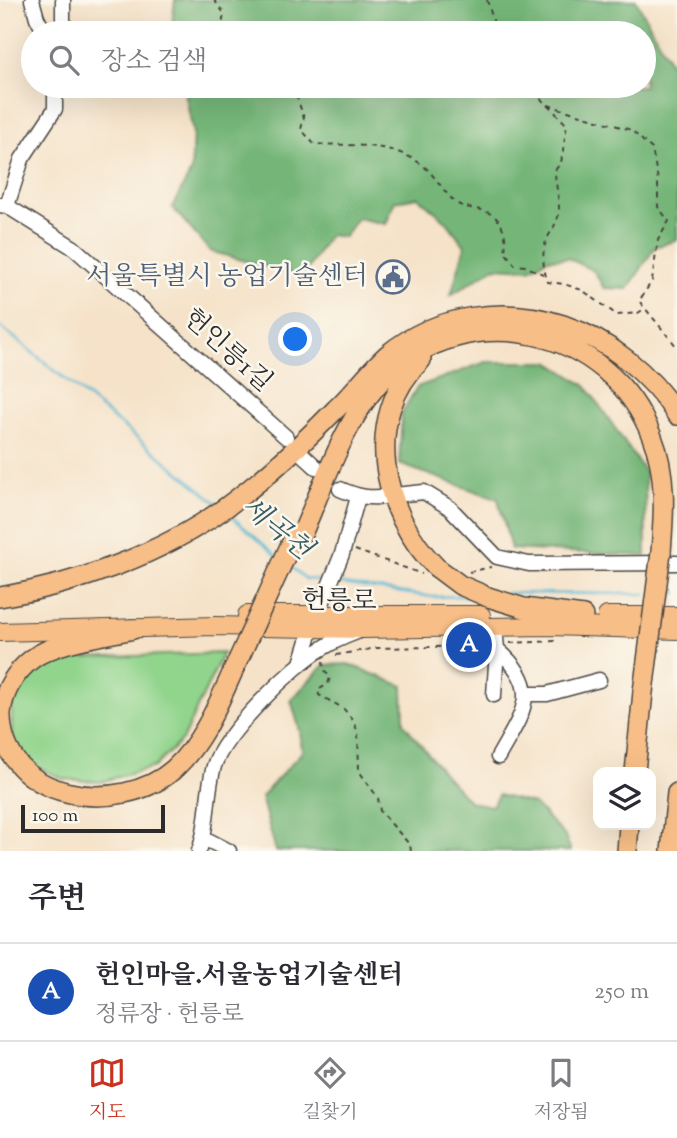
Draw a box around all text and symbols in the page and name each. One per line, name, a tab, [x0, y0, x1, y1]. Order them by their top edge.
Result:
search box	[21, 21, 656, 98]
icon: search	[45, 41, 83, 79]
text: 장소 검색	[101, 44, 207, 81]
public building icon: 서울특별시 농업기술센터	[374, 258, 412, 296]
place label: 서울특별시 농업기술센터	[86, 259, 368, 296]
street label: 헌인릉1길	[174, 301, 280, 401]
your location	[278, 322, 312, 356]
water label: 세곡천	[232, 488, 322, 571]
street label: 헌릉로	[301, 583, 377, 621]
pin: A	[446, 619, 492, 671]
map controls	[593, 767, 656, 830]
button: layers	[593, 767, 656, 830]
scale bar	[21, 802, 164, 834]
text: 100 m	[32, 803, 78, 830]
text: 주변	[28, 878, 86, 921]
text: 헌인마을.서울농업기술센터	[95, 958, 403, 995]
text: A	[42, 976, 60, 1009]
text: 250 m	[594, 976, 649, 1009]
text: 정류장 · 헌릉로	[95, 999, 244, 1032]
tab: 지도	[88, 1054, 126, 1127]
tab: 길찾기	[302, 1054, 357, 1127]
tab: 저장됨	[534, 1054, 589, 1127]

